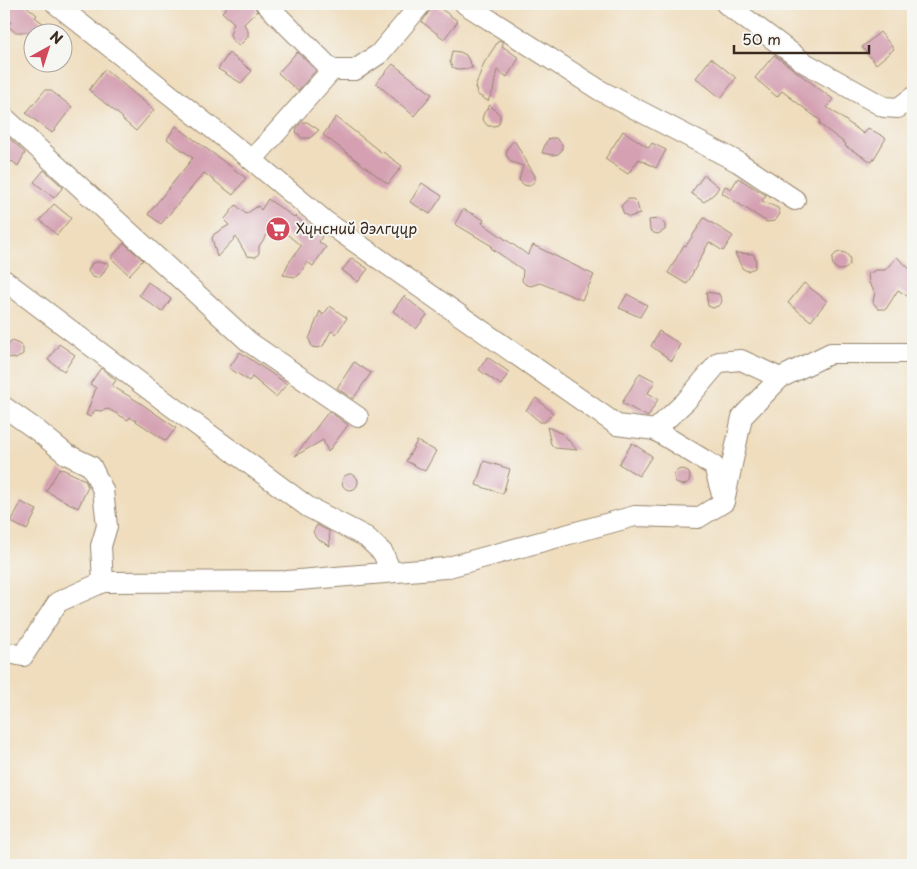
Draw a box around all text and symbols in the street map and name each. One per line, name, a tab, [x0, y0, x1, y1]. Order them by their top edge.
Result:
north arrow	[22, 22, 72, 72]
scale bar	[734, 22, 870, 54]
text: N	[46, 26, 67, 49]
text: 50 m	[742, 27, 781, 50]
supermarket icon: Хүнсний дэлгүүр	[265, 216, 291, 242]
place label: Хүнсний дэлгүүр	[296, 216, 417, 239]

